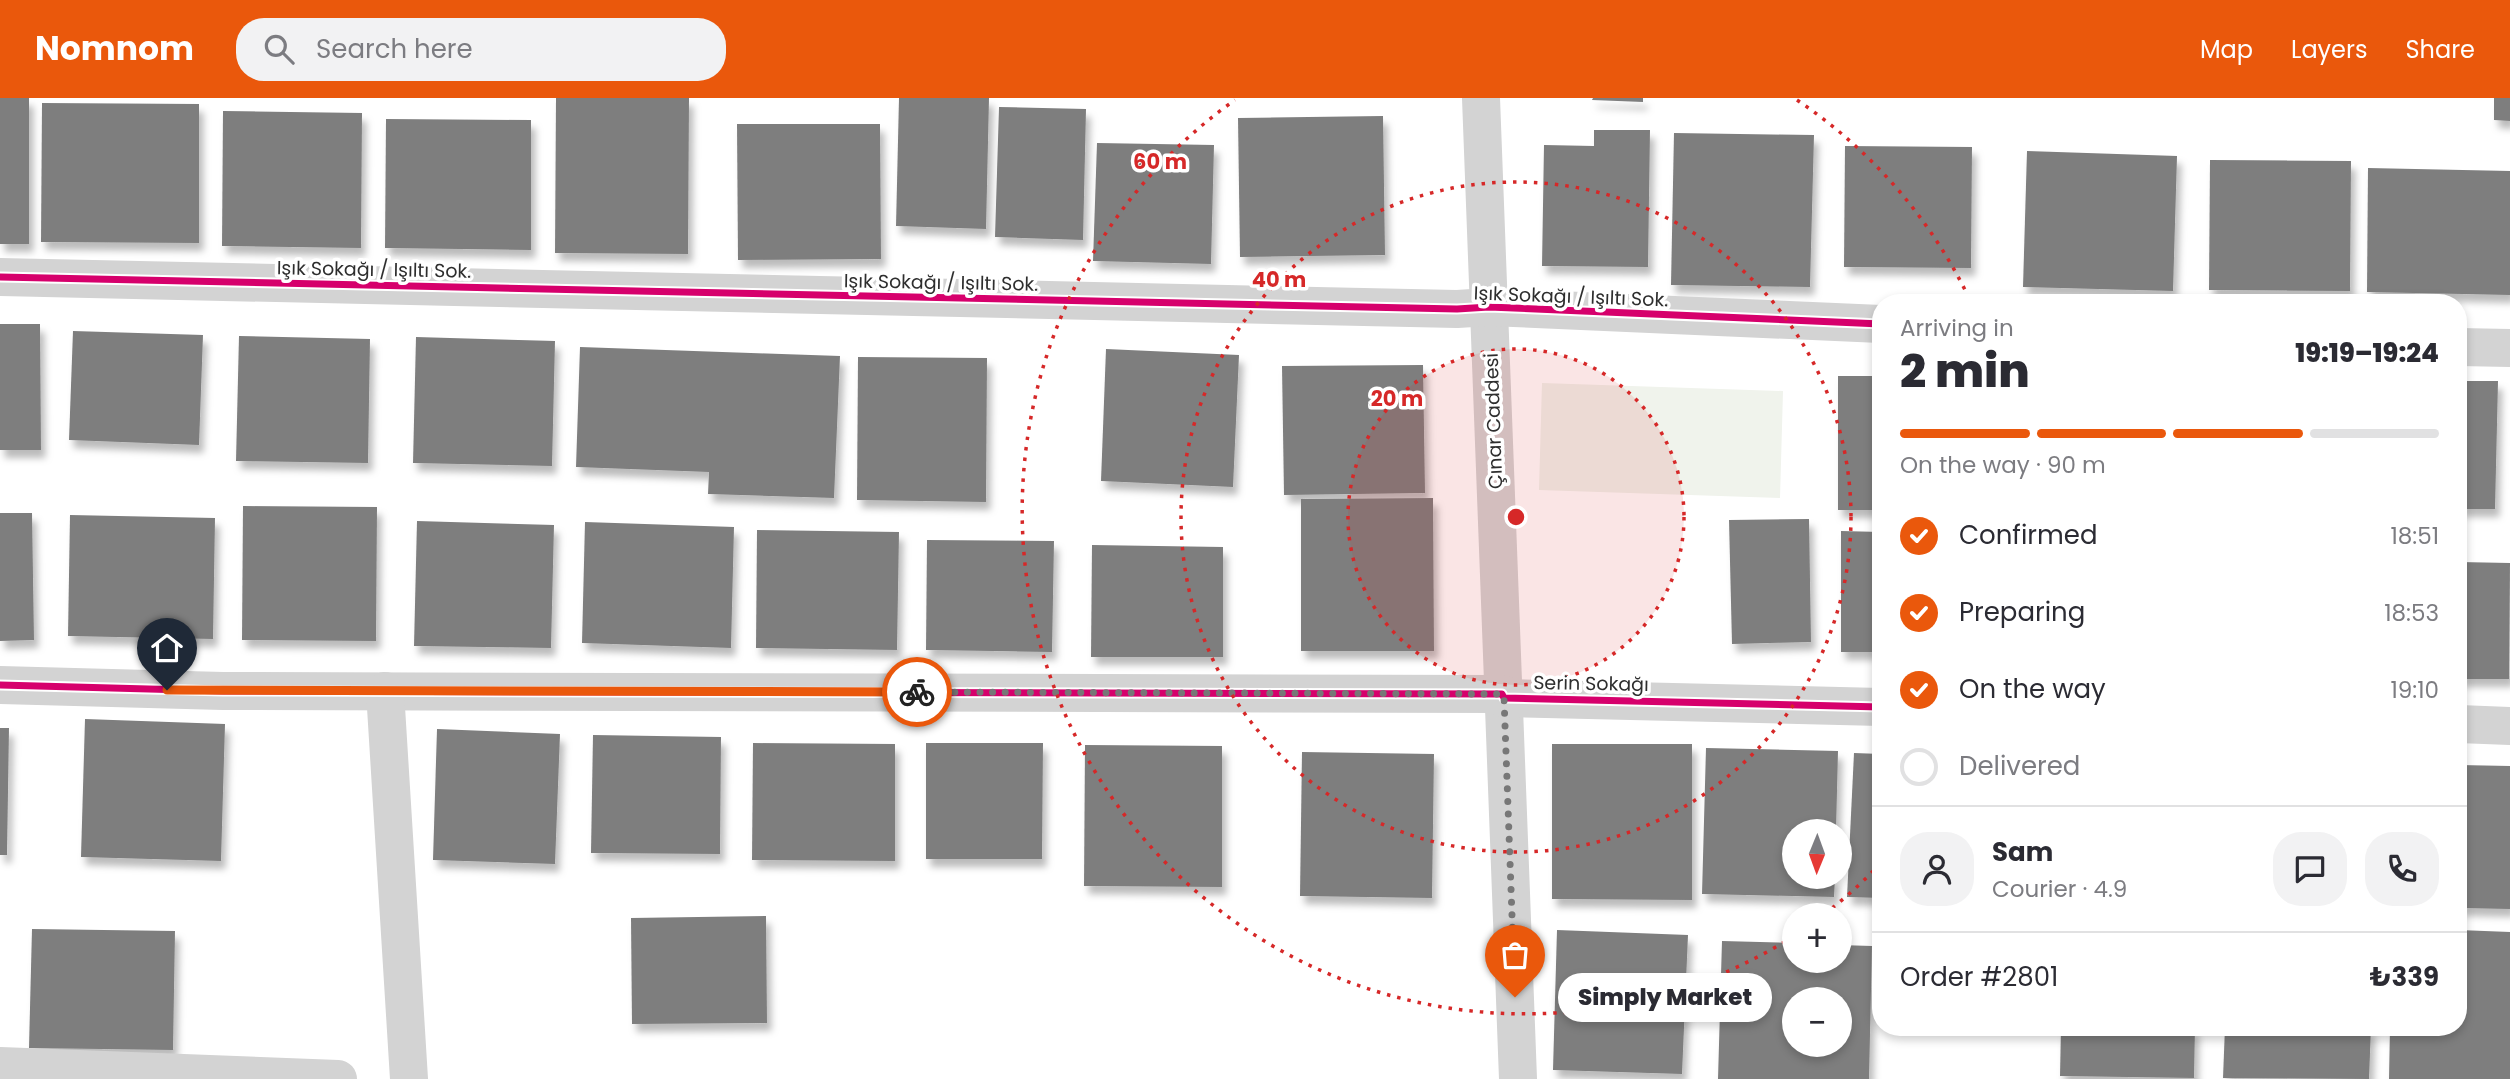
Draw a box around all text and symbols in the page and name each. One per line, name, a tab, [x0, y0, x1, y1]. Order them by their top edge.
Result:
search box	[236, 18, 726, 81]
text: Nomnom	[35, 25, 194, 72]
icon: search	[260, 30, 298, 68]
text: Search here	[316, 31, 473, 67]
text: Map	[2200, 33, 2253, 66]
text: Layers	[2291, 33, 2367, 66]
text: Share	[2405, 33, 2475, 66]
text: 60 m	[1133, 147, 1187, 176]
street label: Işık Sokağı / Işıltı Sok.	[277, 254, 471, 285]
text: 40 m	[1252, 265, 1306, 294]
street label: Işık Sokağı / Işıltı Sok.	[844, 267, 1038, 298]
street label: Işık Sokağı / Işıltı Sok.	[1473, 280, 1669, 313]
text: Arriving in	[1900, 312, 2014, 344]
text: 19:19–19:24	[2295, 335, 2439, 371]
text: 2 min	[1900, 339, 2030, 403]
street label: Çınar Caddesi	[1478, 353, 1509, 489]
text: 20 m	[1371, 384, 1423, 413]
text: On the way · 90 m	[1900, 449, 2106, 481]
centre of rings	[1504, 505, 1528, 529]
icon: check	[1900, 517, 1938, 555]
text: Confirmed	[1959, 517, 2097, 553]
text: 18:51	[2390, 520, 2439, 552]
icon: check	[1900, 594, 1938, 632]
text: Preparing	[1959, 594, 2085, 630]
text: 18:53	[2384, 597, 2439, 629]
pin	[137, 618, 197, 690]
icon: home	[148, 629, 186, 667]
courier	[882, 657, 952, 727]
street label: Serin Sokağı	[1533, 669, 1649, 698]
icon: check	[1900, 671, 1938, 709]
text: On the way	[1959, 671, 2106, 707]
icon: bike	[898, 673, 936, 711]
text: 19:10	[2390, 674, 2439, 706]
text: Delivered	[1959, 748, 2080, 784]
north arrow	[1782, 819, 1852, 889]
map controls	[1782, 819, 1852, 1057]
button: person	[1900, 832, 1974, 906]
button: chat	[2273, 832, 2347, 906]
button: phone	[2365, 832, 2439, 906]
text: Sam	[1992, 834, 2053, 870]
text: Courier · 4.9	[1992, 873, 2127, 905]
button: +	[1782, 903, 1852, 973]
pin	[1485, 925, 1545, 997]
icon: bag	[1496, 936, 1534, 974]
text: Order #2801	[1900, 959, 2058, 995]
text: ₺339	[2370, 959, 2439, 995]
callout: Simply Market	[1557, 972, 1770, 1021]
text: Simply Market	[1578, 981, 1752, 1013]
button: −	[1782, 987, 1852, 1057]

